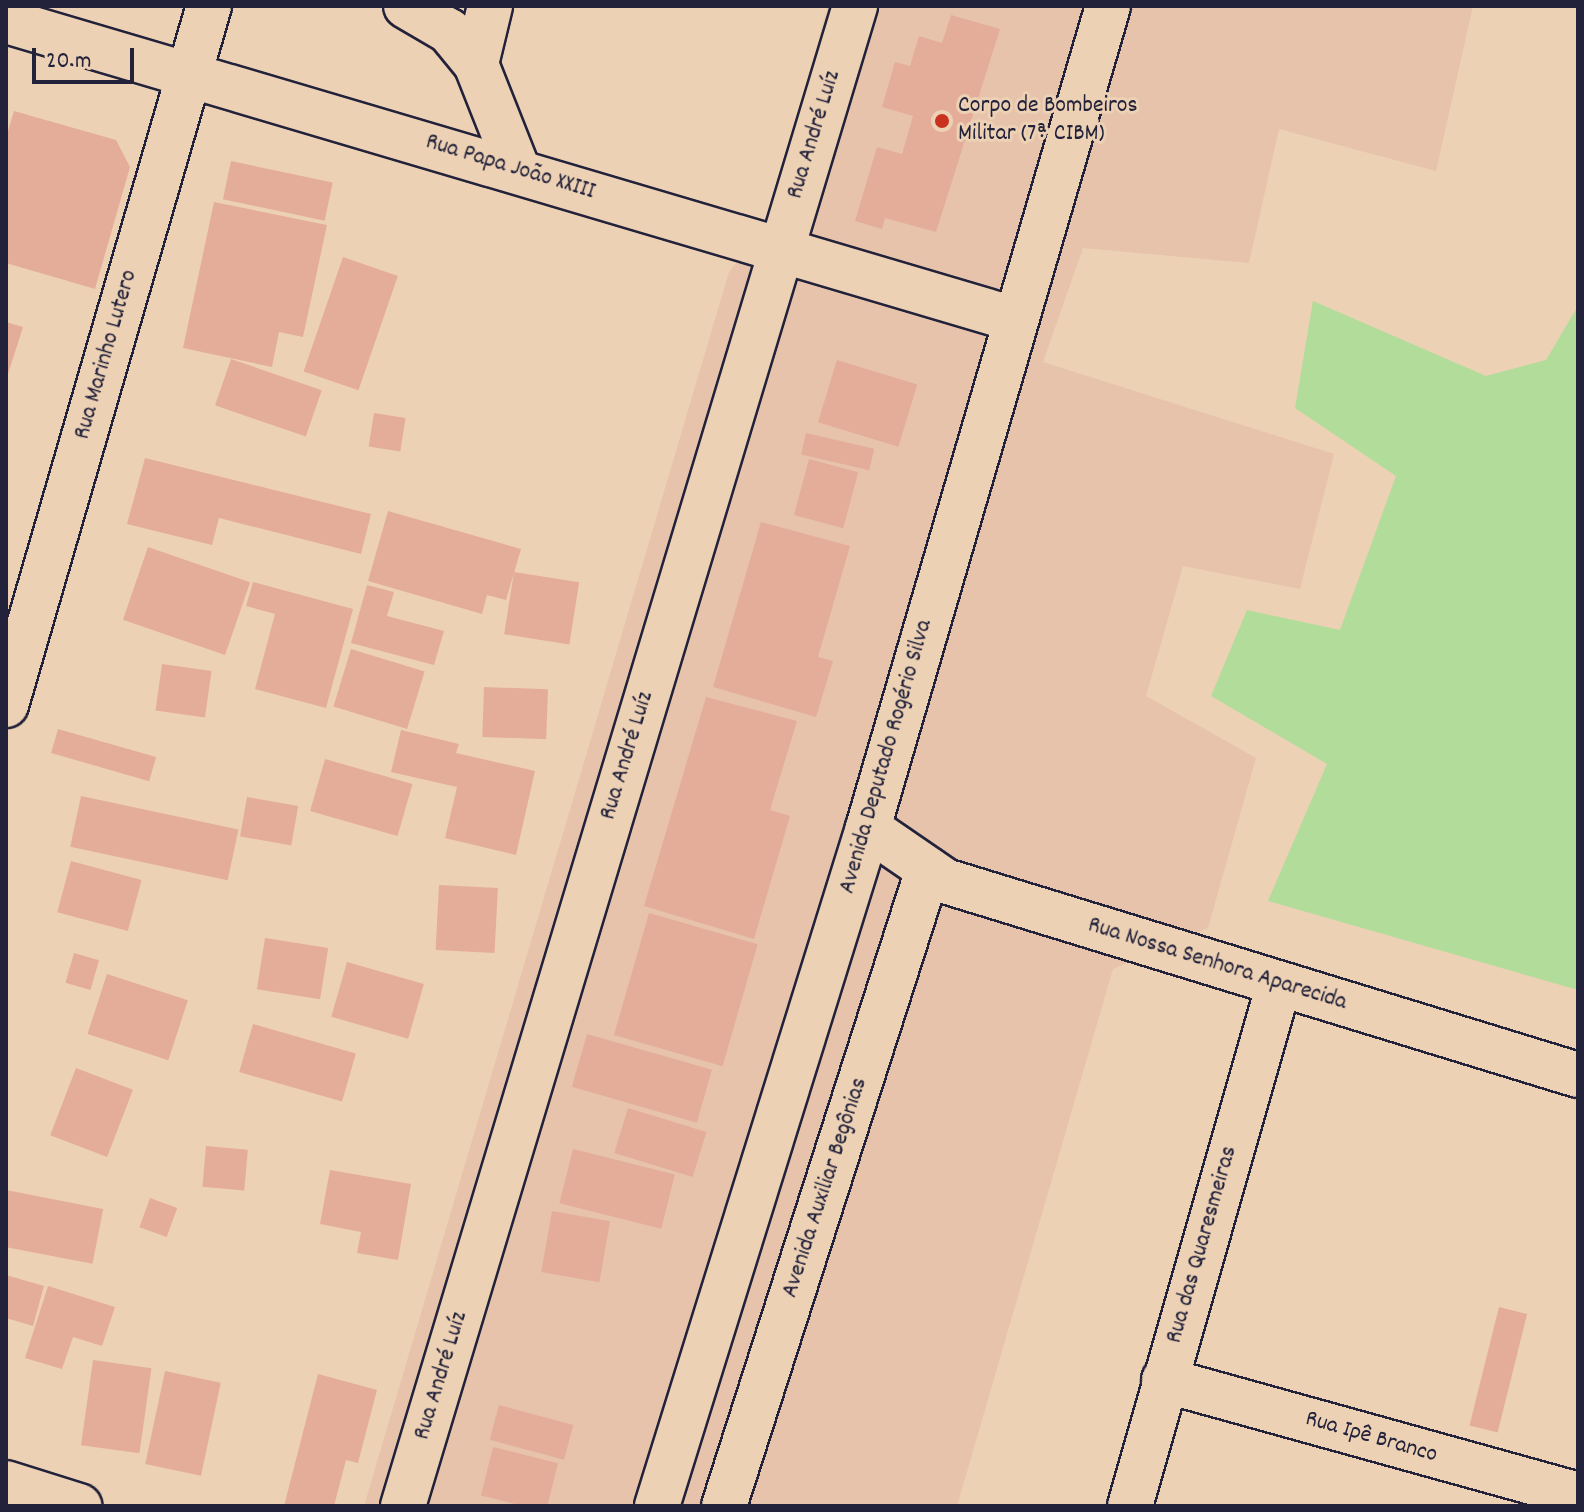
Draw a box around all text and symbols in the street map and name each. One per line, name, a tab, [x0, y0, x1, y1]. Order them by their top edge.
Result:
scale bar	[36, 32, 138, 82]
text: 20 m	[46, 45, 92, 79]
street label: Rua André Luíz	[782, 67, 848, 203]
place label: Corpo de Bombeiros Militar (7ª CIBM)	[958, 93, 1138, 149]
marker: Corpo de Bombeiros Militar (7ª CIBM)	[933, 112, 951, 130]
street label: Rua Papa João XXIII	[422, 129, 598, 207]
street label: Rua Marinho Lutero	[69, 267, 145, 443]
street label: Avenida Deputado Rogério Silva	[834, 617, 940, 897]
street label: Rua André Luíz	[595, 688, 661, 824]
street label: Rua Nossa Senhora Aparecida	[1084, 912, 1350, 1018]
street label: Avenida Auxiliar Begônias	[777, 1074, 875, 1302]
street label: Rua das Quaresmeiras	[1161, 1143, 1245, 1347]
street label: Rua André Luíz	[409, 1308, 475, 1444]
street label: Rua Ipê Branco	[1302, 1405, 1440, 1471]

